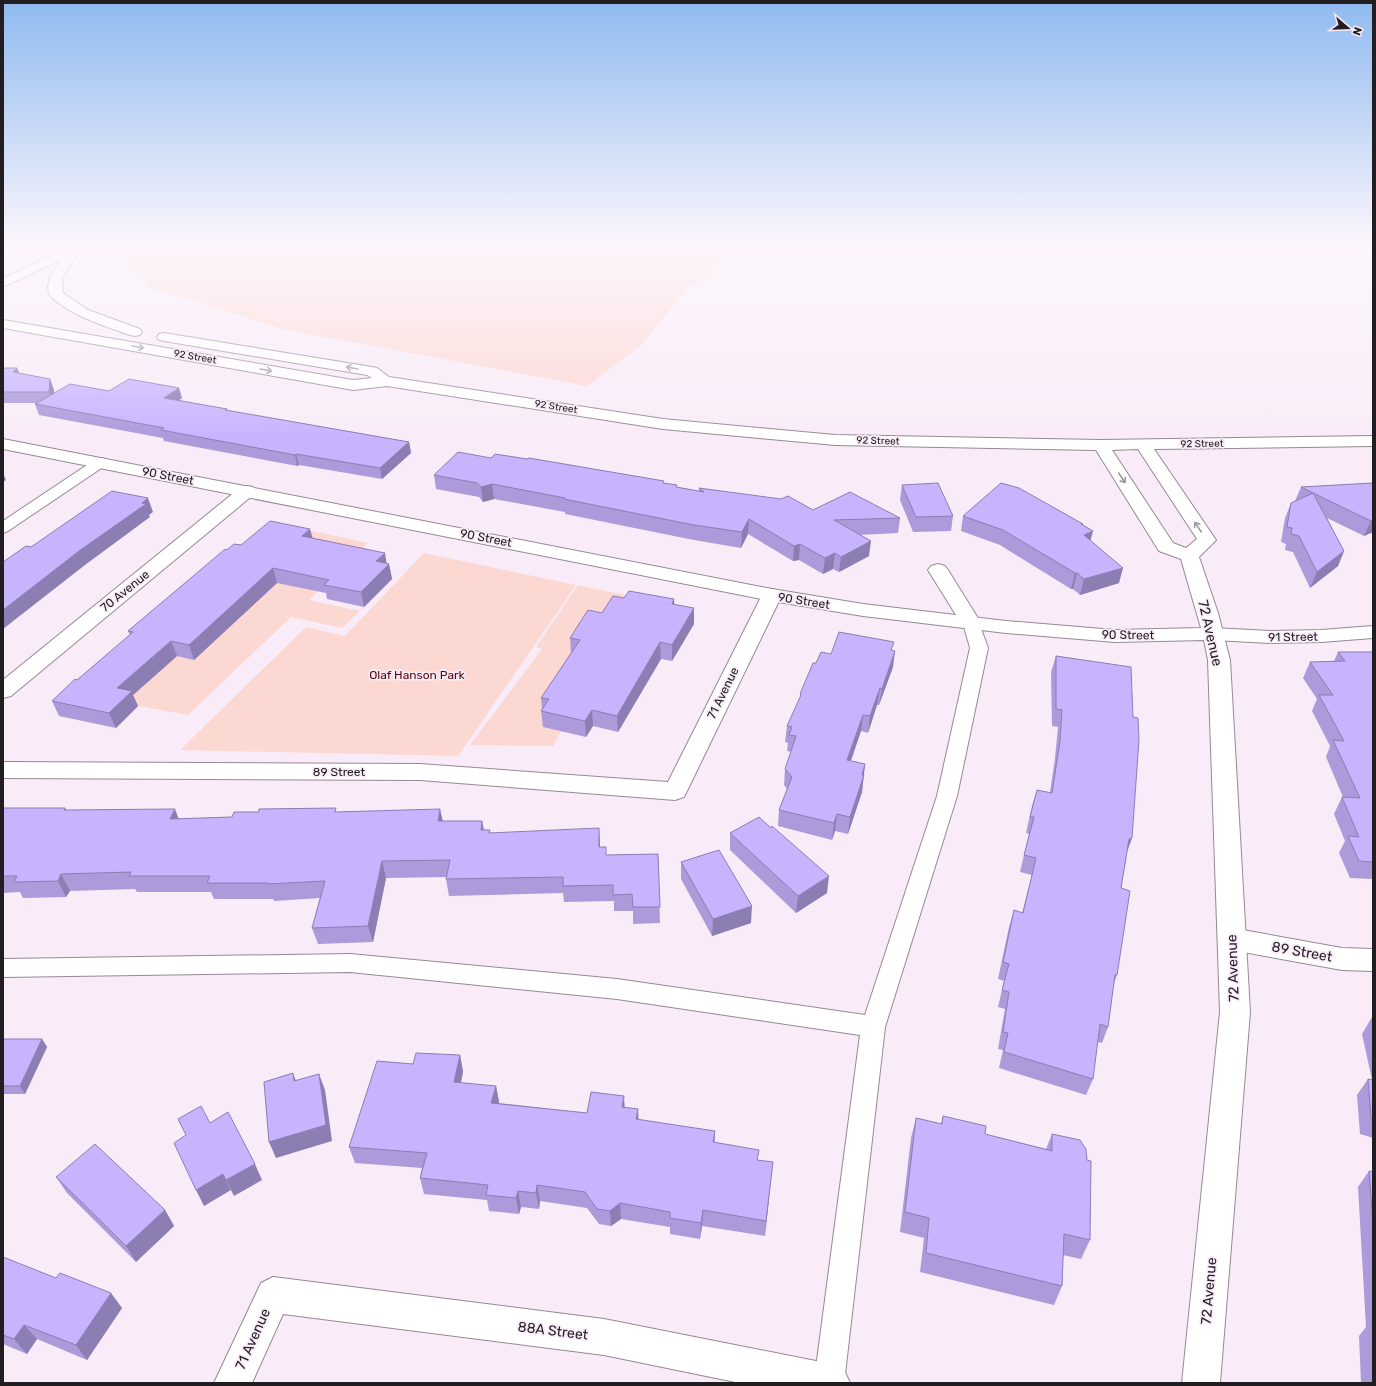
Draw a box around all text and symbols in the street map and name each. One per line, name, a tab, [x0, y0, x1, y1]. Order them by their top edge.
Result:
north arrow	[1328, 8, 1368, 48]
text: N	[1350, 25, 1364, 37]
one-way arrow	[131, 343, 144, 351]
street label: 92 Street	[173, 347, 217, 367]
one-way arrow	[345, 364, 358, 372]
one-way arrow	[259, 366, 272, 374]
street label: 92 Street	[534, 398, 578, 416]
street label: 92 Street	[856, 434, 900, 448]
street label: 92 Street	[1180, 438, 1224, 450]
street label: 90 Street	[141, 464, 195, 488]
one-way arrow	[1118, 472, 1126, 483]
one-way arrow	[1194, 522, 1202, 533]
street label: 90 Street	[459, 526, 513, 550]
street label: 70 Avenue	[98, 567, 152, 615]
street label: 90 Street	[777, 590, 831, 612]
street label: 72 Avenue	[1194, 598, 1226, 668]
street label: 90 Street	[1102, 628, 1155, 642]
street label: 91 Street	[1268, 630, 1318, 644]
street label: 71 Avenue	[704, 665, 742, 721]
park label: Olaf Hanson Park	[369, 668, 466, 682]
street label: 89 Street	[313, 765, 365, 779]
street label: 72 Avenue	[1223, 934, 1243, 1002]
street label: 89 Street	[1270, 938, 1334, 966]
street label: 72 Avenue	[1198, 1256, 1220, 1325]
street label: 71 Avenue	[232, 1306, 274, 1372]
street label: 88A Street	[517, 1318, 590, 1344]

